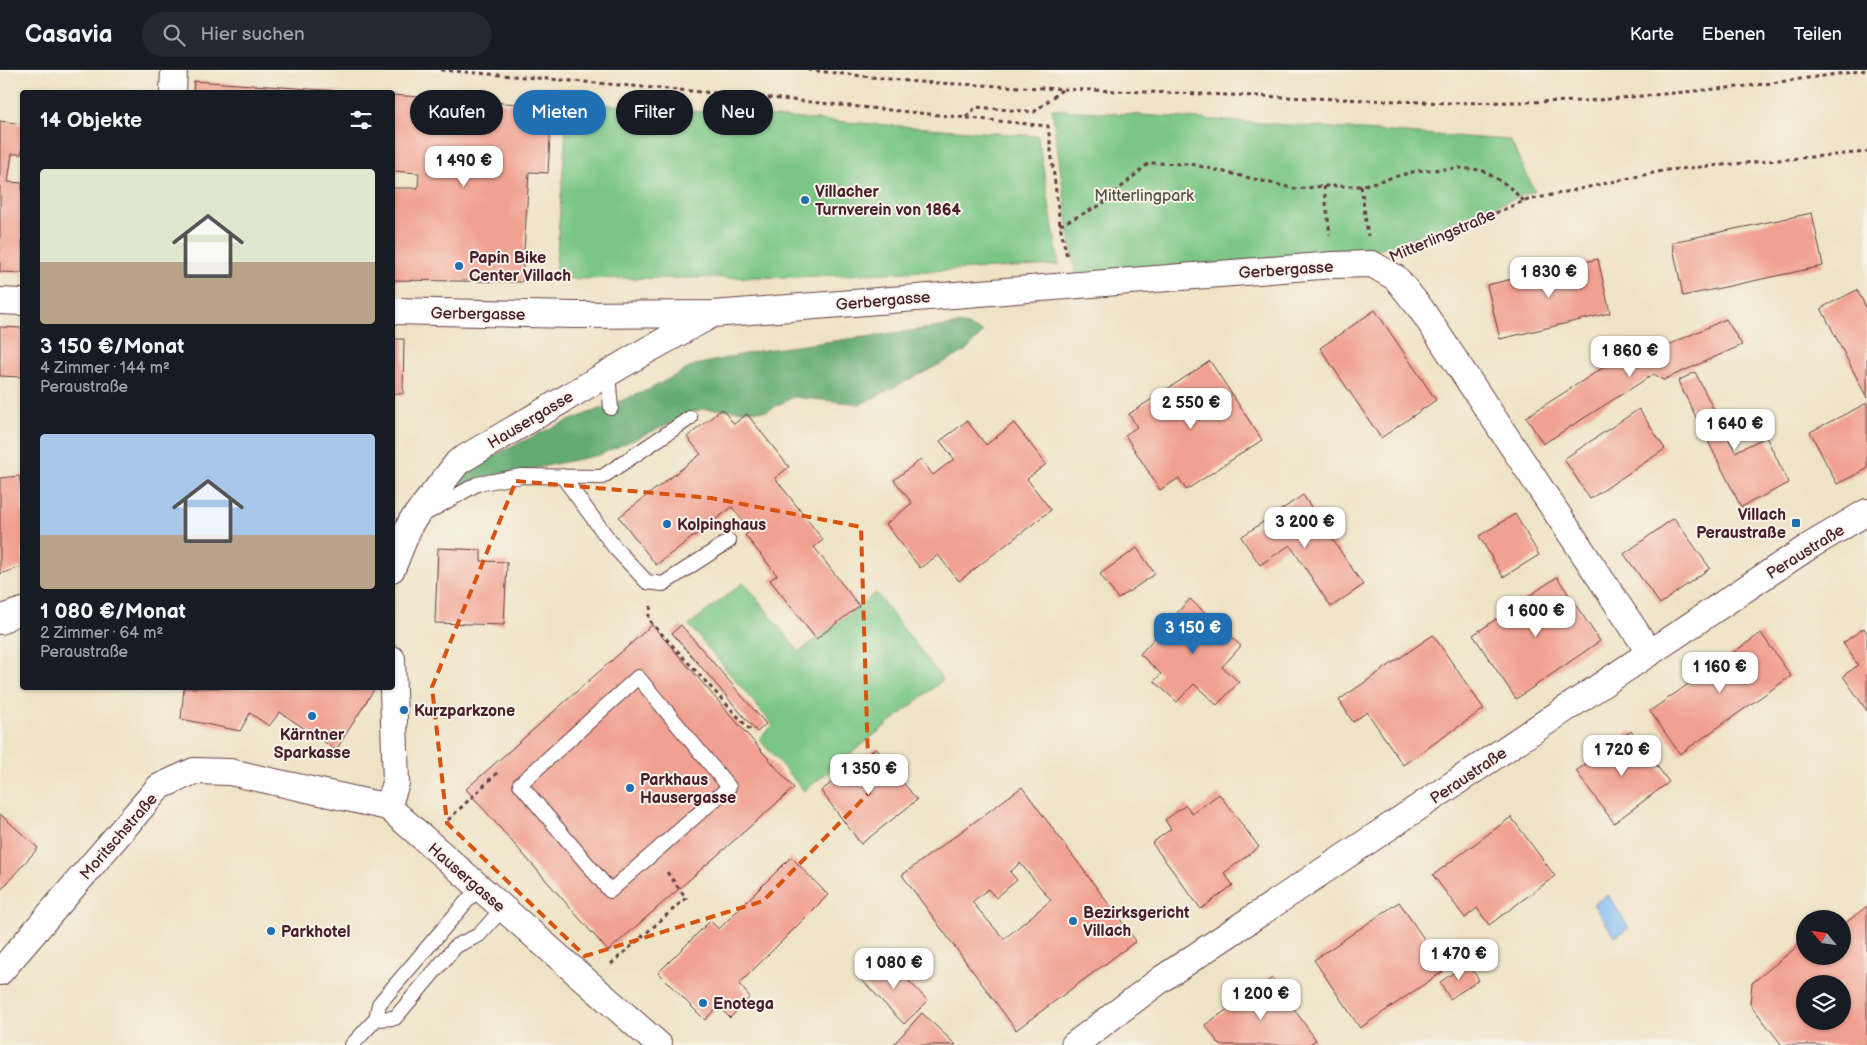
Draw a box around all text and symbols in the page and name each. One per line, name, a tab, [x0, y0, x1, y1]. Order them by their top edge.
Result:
search box	[142, 12, 492, 57]
text: Casavia	[25, 20, 112, 49]
icon: search	[160, 21, 188, 49]
text: Hier suchen	[200, 23, 305, 46]
text: Karte	[1630, 24, 1674, 45]
text: Ebenen	[1702, 24, 1765, 45]
text: Teilen	[1793, 24, 1842, 45]
chip: Kaufen	[410, 90, 503, 135]
chip: Mieten	[513, 90, 606, 135]
chip: Filter	[616, 90, 693, 135]
chip: Neu	[703, 90, 773, 135]
icon: filters	[347, 106, 375, 134]
text: 14 Objekte	[40, 108, 142, 133]
pin: 1 490 €	[418, 146, 510, 188]
text: 1 490 €	[436, 152, 492, 171]
place label: Villacher Turnverein von 1864	[815, 183, 961, 220]
park label: Mitterlingpark	[1094, 187, 1194, 206]
marker: Villacher Turnverein von 1864	[799, 194, 811, 206]
icon: home	[163, 201, 253, 291]
street label: Mitterlingstraße	[1387, 205, 1499, 267]
place label: Papin Bike Center Villach	[469, 249, 571, 286]
pin: 1 830 €	[1503, 256, 1595, 299]
street label: Gerbergasse	[1238, 258, 1335, 283]
marker: Papin Bike Center Villach	[453, 260, 465, 272]
text: 1 830 €	[1521, 263, 1577, 282]
street label: Gerbergasse	[835, 288, 932, 315]
street label: Gerbergasse	[430, 304, 526, 325]
text: 3 150 €/Monat	[40, 334, 184, 359]
pin: 1 860 €	[1584, 336, 1676, 378]
text: 1 860 €	[1602, 342, 1658, 361]
text: 4 Zimmer · 144 m²	[40, 359, 170, 378]
text: Peraustraße	[40, 378, 128, 397]
street label: Hausergasse	[485, 387, 577, 453]
pin: 2 550 €	[1145, 388, 1237, 430]
text: 2 550 €	[1162, 394, 1220, 413]
pin: 1 640 €	[1689, 408, 1781, 451]
text: 1 640 €	[1707, 415, 1763, 434]
icon: home	[163, 466, 253, 556]
pin: 3 200 €	[1259, 506, 1351, 549]
place label: Villach Peraustraße	[1696, 506, 1786, 543]
text: 3 200 €	[1275, 513, 1335, 532]
place label: Kolpinghaus	[677, 516, 766, 535]
marker: Villach Peraustraße	[1790, 517, 1802, 529]
marker: Kolpinghaus	[661, 518, 673, 530]
street label: Peraustraße	[1763, 521, 1849, 584]
pin: 1 600 €	[1490, 596, 1582, 638]
text: 1 080 €/Monat	[40, 599, 186, 624]
text: 1 600 €	[1507, 602, 1565, 621]
pin: 3 150 €	[1147, 612, 1239, 655]
text: 3 150 €	[1165, 619, 1221, 638]
text: 2 Zimmer · 64 m²	[40, 624, 163, 643]
text: Peraustraße	[40, 643, 128, 662]
pin: 1 160 €	[1674, 652, 1766, 694]
text: 1 160 €	[1693, 658, 1747, 677]
place label: Kurzparkzone	[414, 702, 515, 721]
marker: Kurzparkzone	[398, 704, 410, 716]
marker: Kärntner Sparkasse	[306, 710, 318, 722]
place label: Kärntner Sparkasse	[274, 726, 350, 763]
pin: 1 720 €	[1576, 734, 1668, 777]
text: 1 720 €	[1594, 741, 1650, 760]
street label: Peraustraße	[1427, 743, 1511, 809]
pin: 1 350 €	[823, 754, 915, 796]
text: 1 350 €	[841, 760, 897, 779]
place label: Parkhaus Hausergasse	[640, 771, 736, 808]
marker: Parkhaus Hausergasse	[624, 782, 636, 794]
street label: Moritschstraße	[76, 790, 162, 884]
street label: Hausergasse	[423, 839, 509, 917]
place label: Bezirksgericht Villach	[1083, 904, 1190, 941]
north arrow	[1796, 910, 1851, 965]
map controls	[1796, 910, 1851, 1030]
marker: Bezirksgericht Villach	[1067, 915, 1079, 927]
place label: Parkhotel	[281, 923, 350, 942]
marker: Parkhotel	[265, 925, 277, 937]
pin: 1 470 €	[1413, 938, 1505, 981]
text: 1 470 €	[1431, 945, 1487, 964]
pin: 1 080 €	[848, 948, 940, 990]
text: 1 080 €	[866, 954, 923, 973]
button: layers	[1796, 975, 1851, 1030]
pin: 1 200 €	[1215, 978, 1307, 1021]
text: 1 200 €	[1233, 985, 1289, 1004]
place label: Enotega	[713, 995, 774, 1014]
marker: Enotega	[697, 997, 709, 1009]

